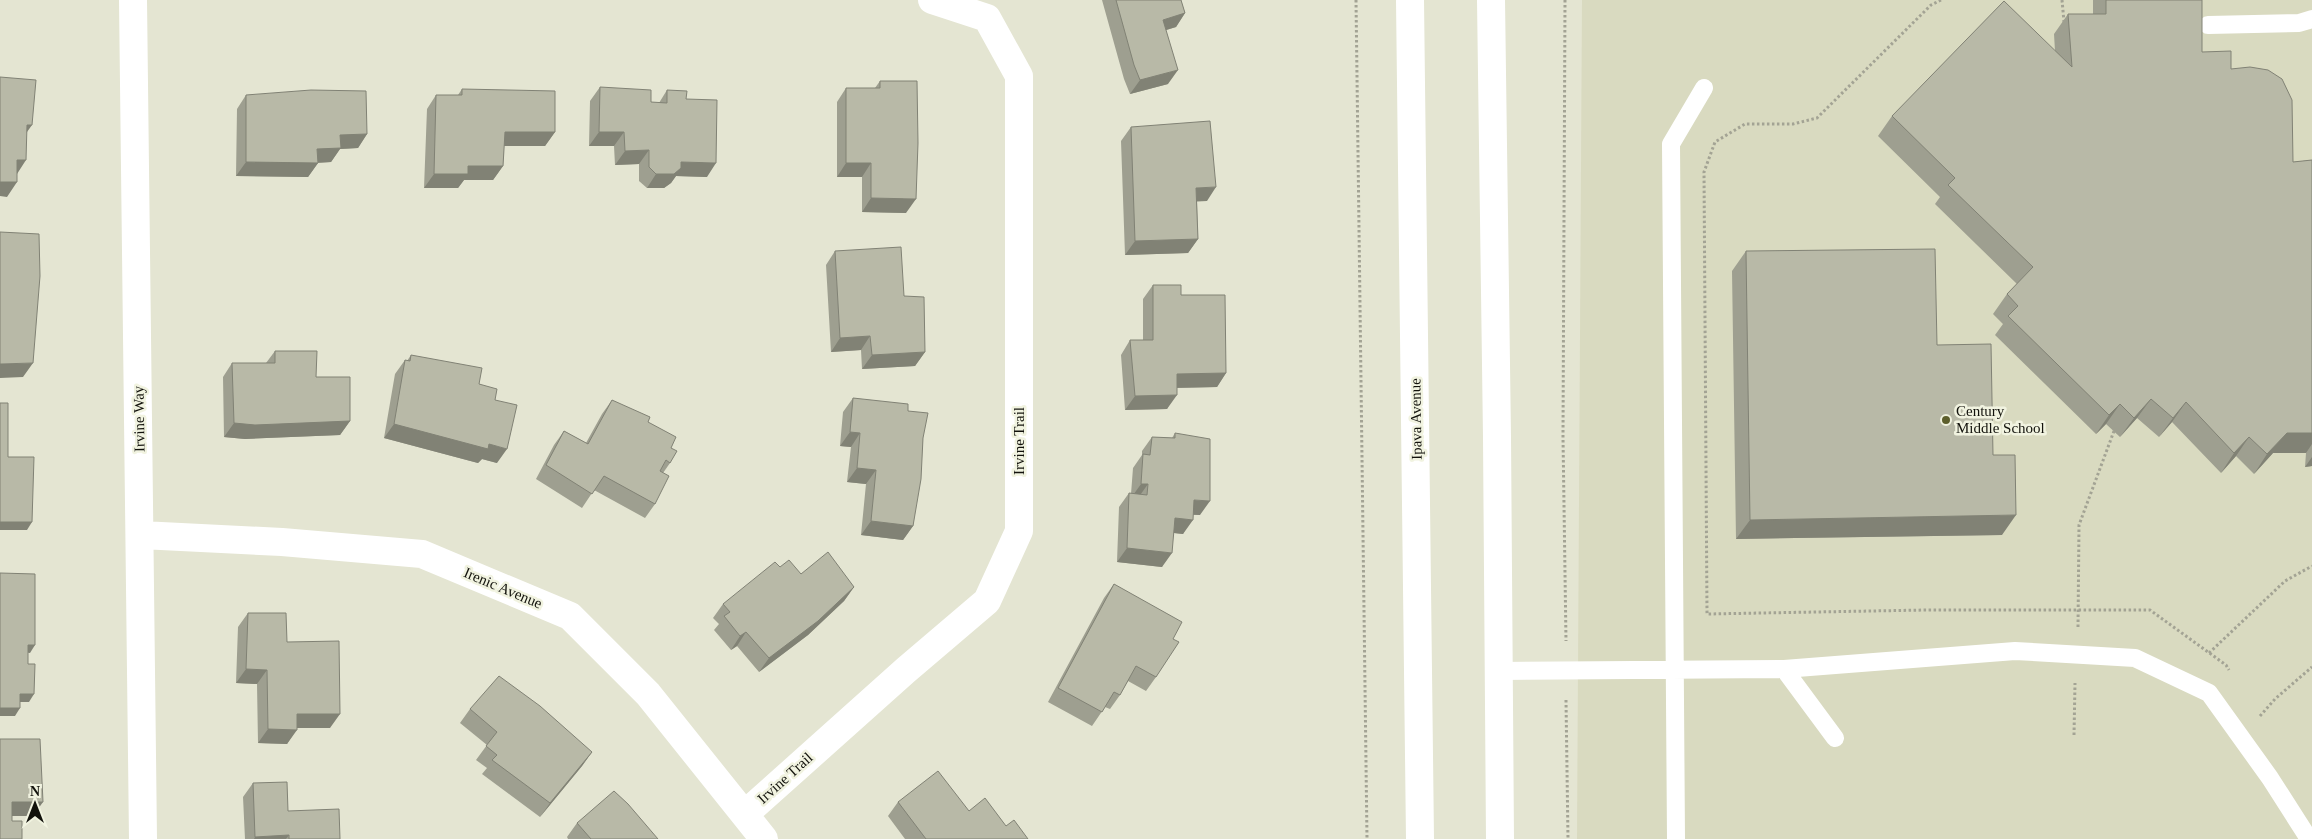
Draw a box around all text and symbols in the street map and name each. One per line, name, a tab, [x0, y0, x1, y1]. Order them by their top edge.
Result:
street label: Ipava Avenue	[1407, 378, 1425, 460]
street label: Irvine Way	[130, 385, 148, 452]
place label: Century Middle School	[1956, 403, 2045, 436]
street label: Irvine Trail	[1011, 407, 1027, 475]
marker: Century Middle School	[1940, 414, 1952, 426]
street label: Irenic Avenue	[461, 564, 545, 612]
street label: Irvine Trail	[754, 749, 816, 807]
north arrow	[10, 779, 60, 829]
text: N	[30, 784, 40, 799]

